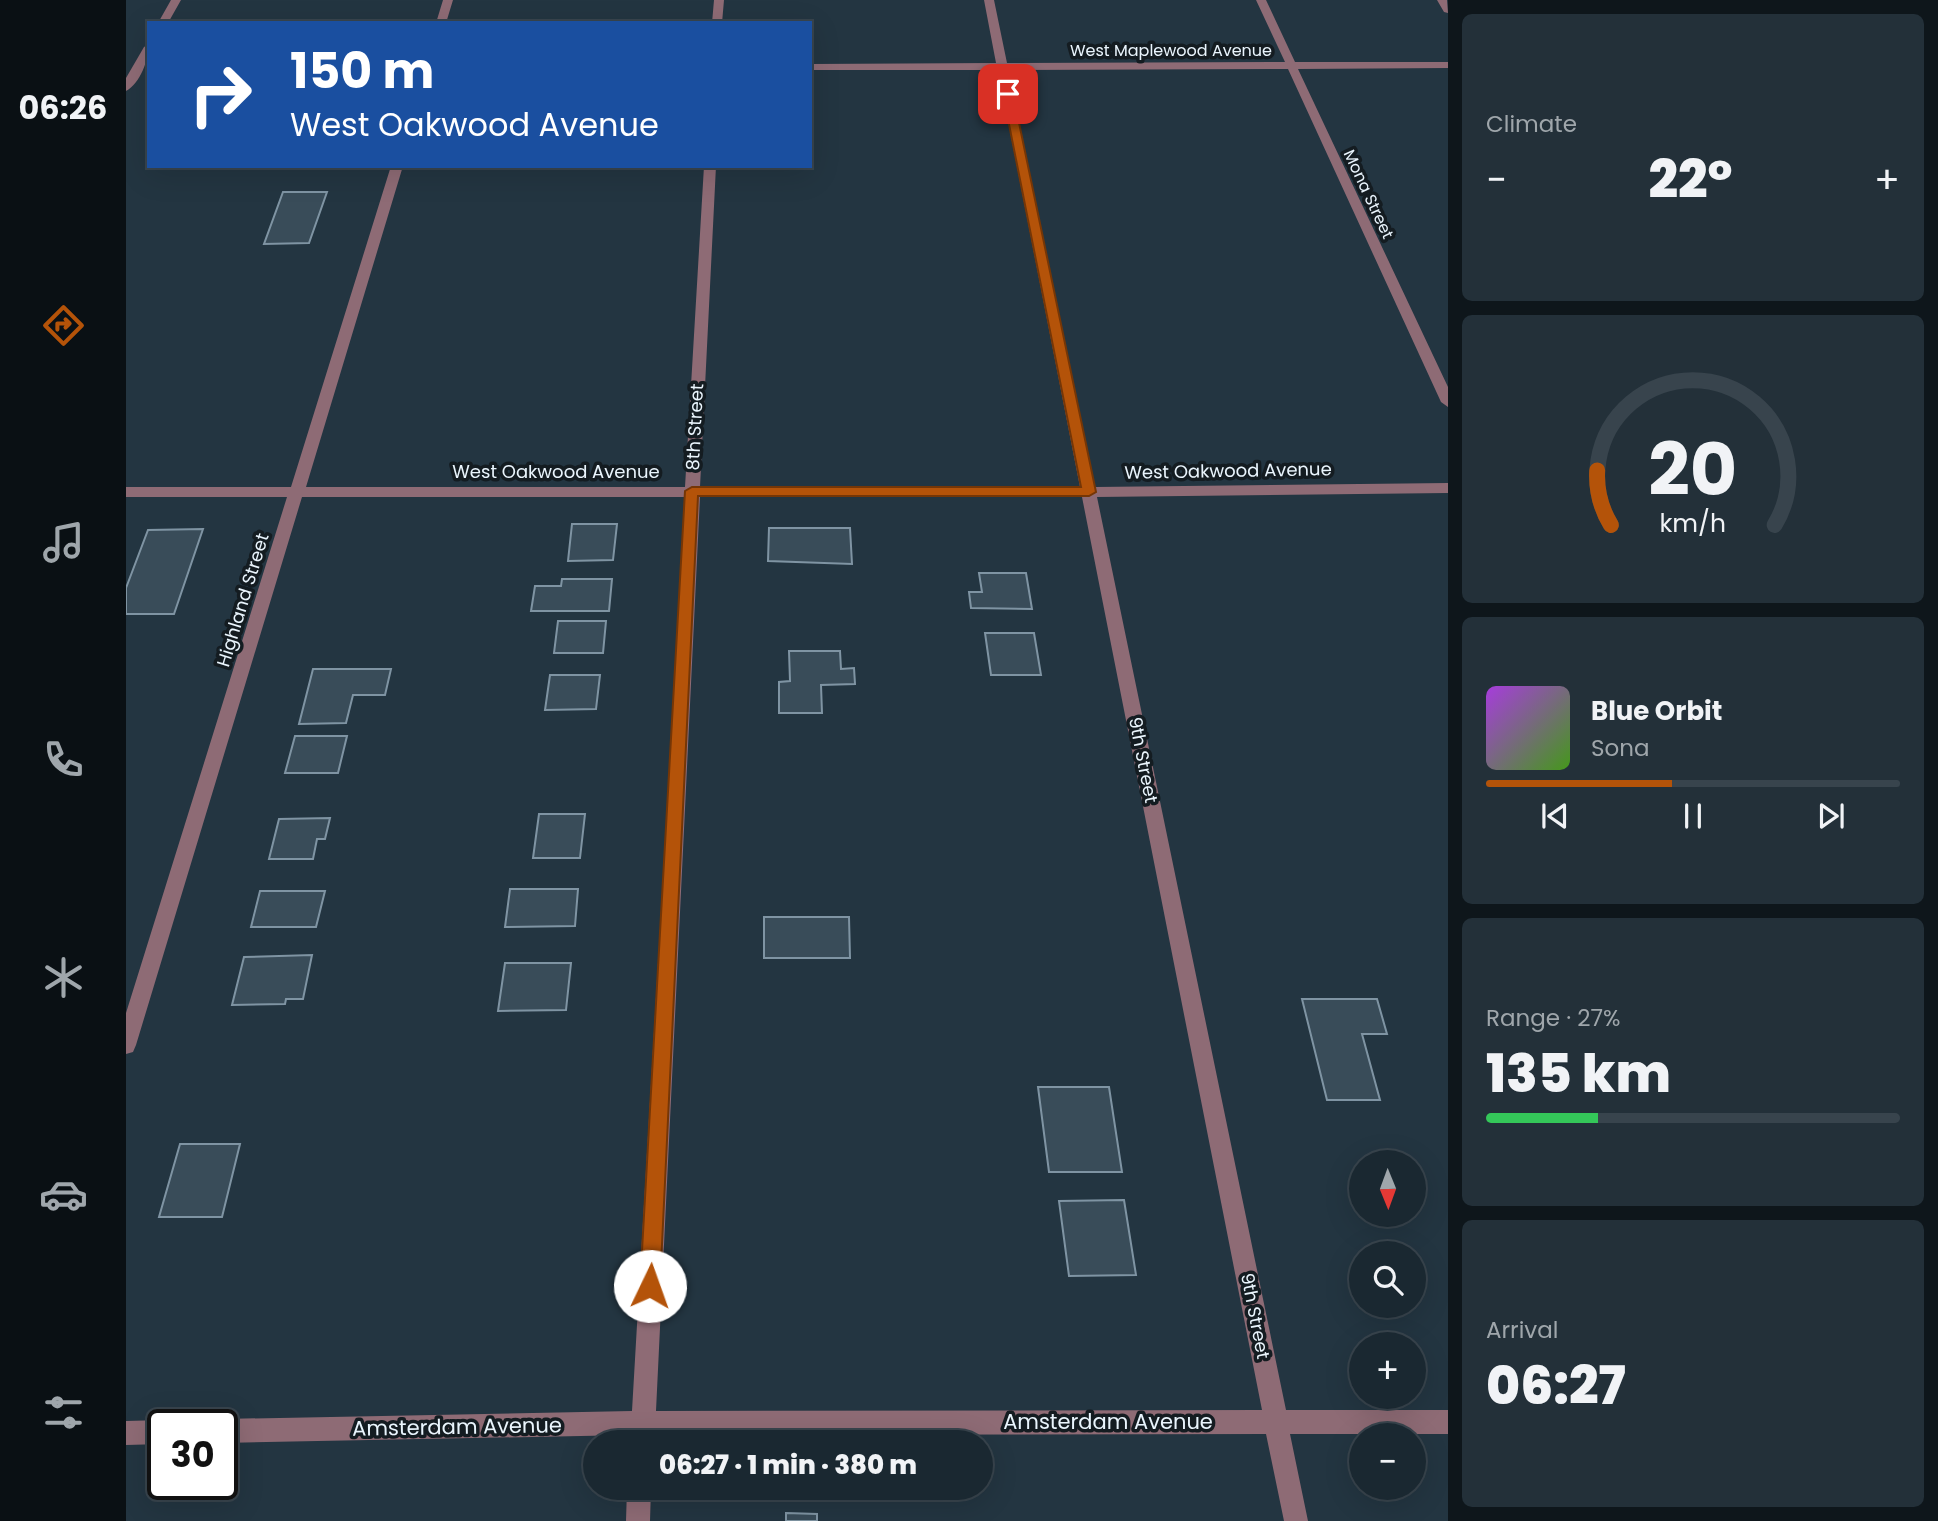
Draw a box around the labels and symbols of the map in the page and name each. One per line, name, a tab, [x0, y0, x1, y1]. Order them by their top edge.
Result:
street label: West Maplewood Avenue	[1070, 39, 1272, 62]
pin	[978, 64, 1038, 124]
street label: Mona Street	[1338, 146, 1399, 243]
street label: 8th Street	[680, 383, 709, 471]
street label: West Oakwood Avenue	[1124, 456, 1332, 485]
street label: West Oakwood Avenue	[452, 459, 660, 484]
street label: Highland Street	[210, 530, 275, 670]
street label: 9th Street	[1123, 715, 1164, 805]
north arrow	[1349, 1150, 1426, 1227]
position arrow	[613, 1249, 687, 1323]
street label: 9th Street	[1235, 1271, 1276, 1361]
street label: Amsterdam Avenue	[1003, 1407, 1213, 1436]
speed limit sign: 30	[147, 1409, 238, 1500]
street label: Amsterdam Avenue	[352, 1410, 562, 1443]

